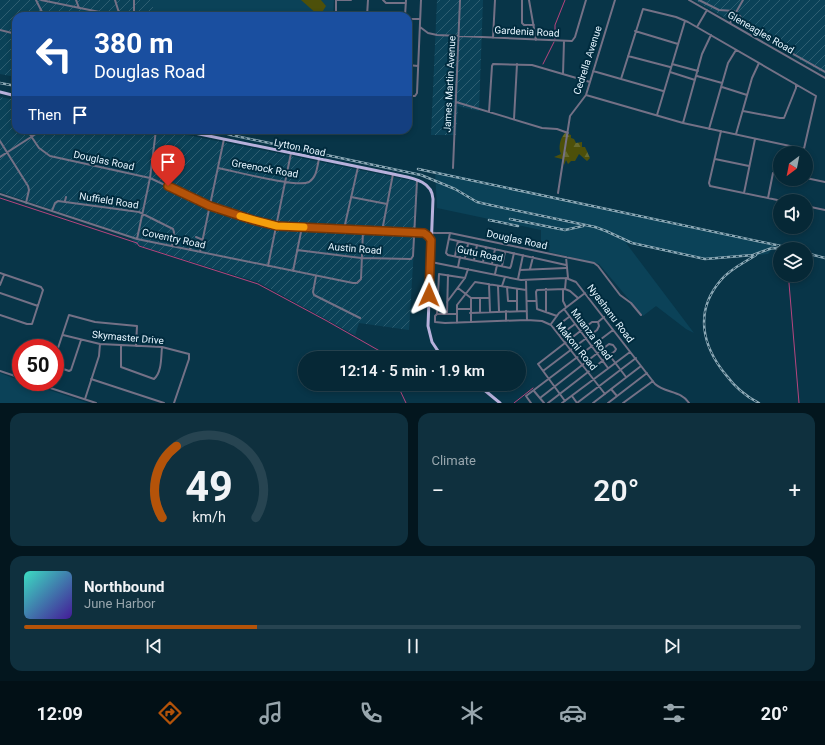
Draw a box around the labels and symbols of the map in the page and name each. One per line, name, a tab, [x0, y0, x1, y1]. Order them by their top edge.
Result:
street label: Gleneagles Road	[726, 9, 796, 56]
street label: Gardenia Road	[494, 24, 560, 39]
street label: Cedrella Avenue	[571, 24, 604, 96]
street label: James Martin Avenue	[441, 35, 458, 133]
street label: Lytton Road	[273, 137, 327, 158]
pin	[151, 145, 185, 186]
north arrow	[773, 146, 813, 186]
street label: Douglas Road	[72, 149, 135, 172]
street label: Greenock Road	[231, 157, 299, 180]
street label: Nuffield Road	[78, 190, 139, 211]
street label: Coventry Road	[141, 226, 207, 251]
street label: Douglas Road	[485, 228, 548, 251]
street label: Austin Road	[328, 241, 382, 256]
street label: Gutu Road	[456, 243, 504, 264]
position arrow	[408, 274, 450, 316]
street label: Nyashanu Road	[585, 282, 636, 344]
street label: Muanza Road	[569, 307, 614, 362]
street label: Makoni Road	[554, 320, 599, 372]
street label: Skymaster Drive	[92, 329, 164, 346]
speed limit sign: 50	[12, 339, 64, 391]

